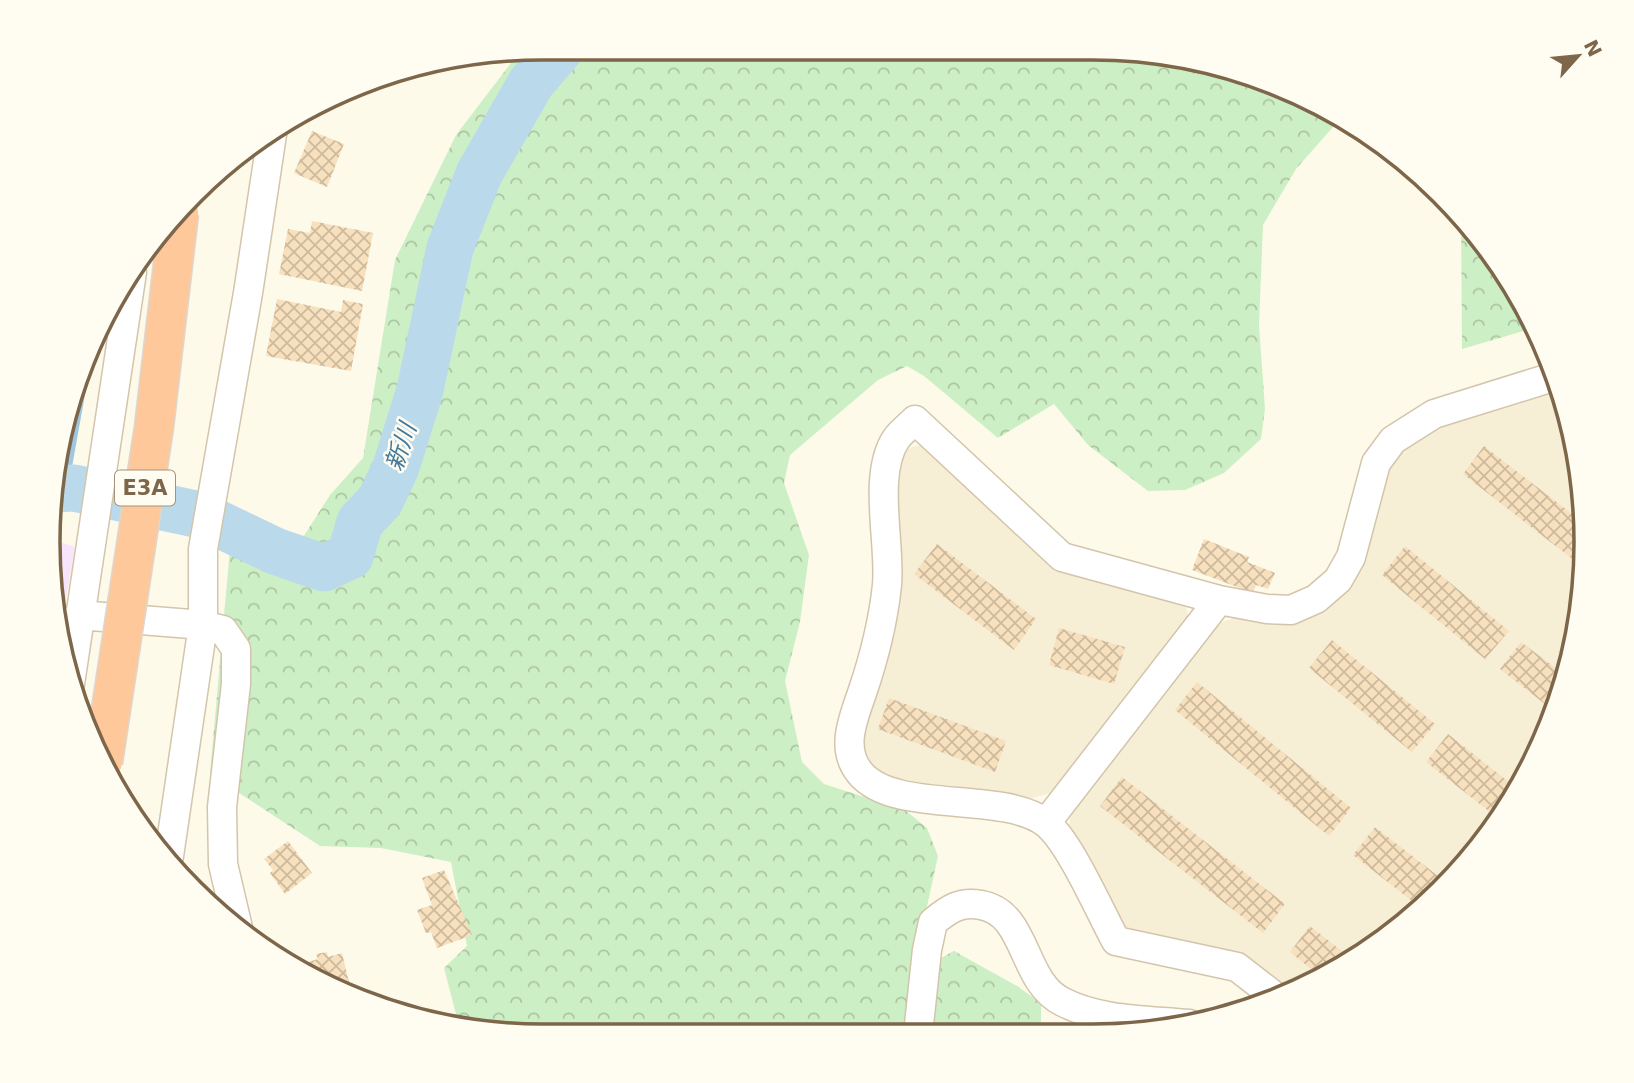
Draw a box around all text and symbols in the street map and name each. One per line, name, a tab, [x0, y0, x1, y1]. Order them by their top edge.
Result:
north arrow	[1543, 21, 1613, 91]
text: N	[1580, 36, 1607, 60]
water label: 新川	[380, 417, 423, 474]
road number: E3A	[115, 470, 175, 505]

